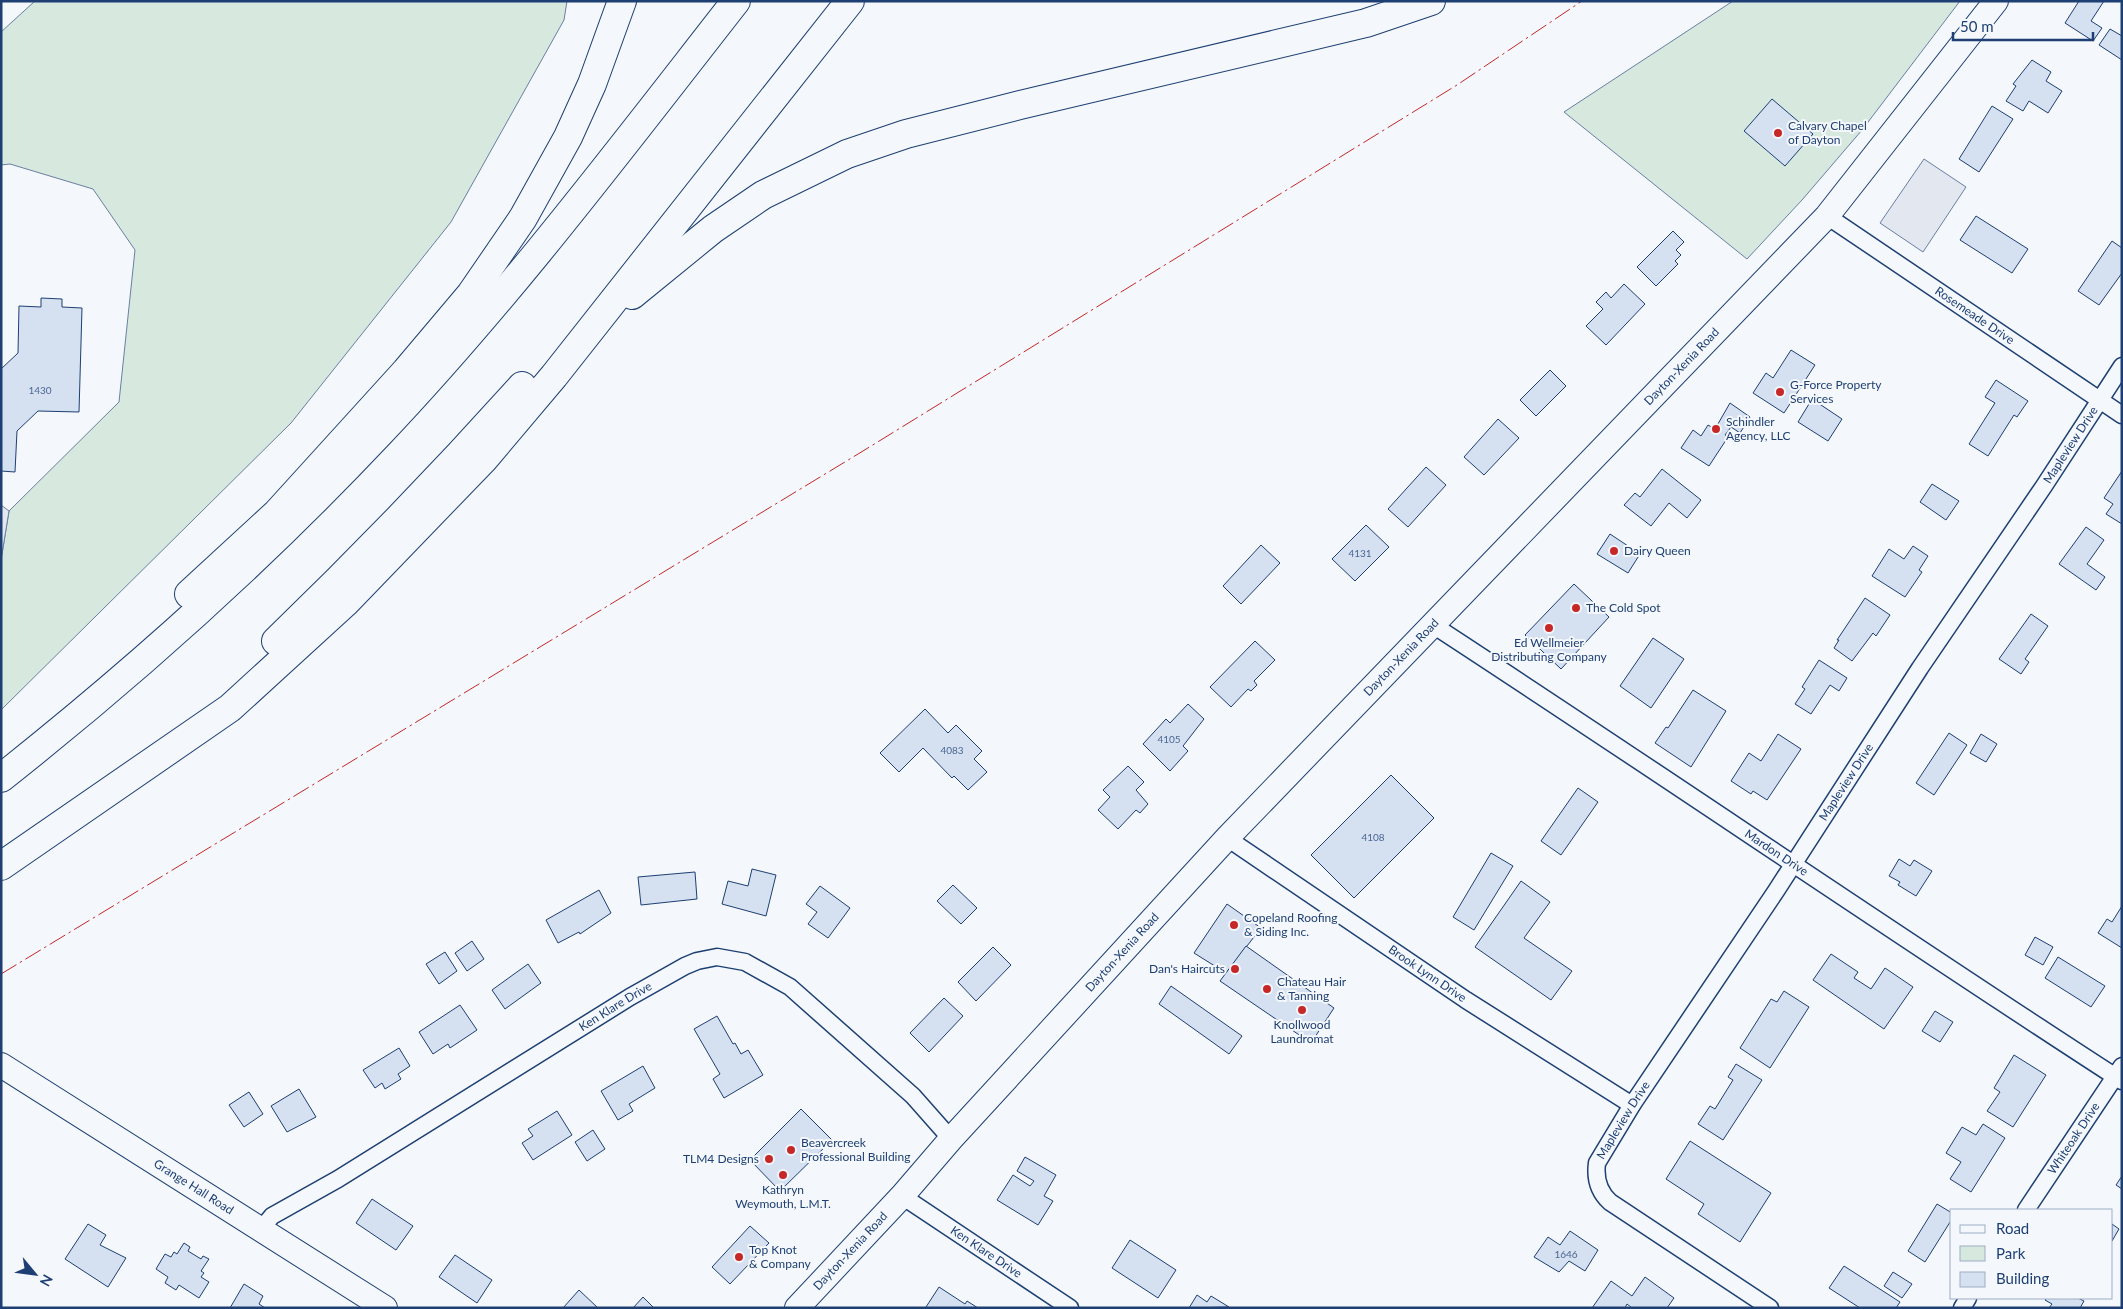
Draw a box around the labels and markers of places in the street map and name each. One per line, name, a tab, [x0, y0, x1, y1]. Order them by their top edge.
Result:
place label: Calvary Chapel of Dayton	[1788, 118, 1867, 147]
marker: Calvary Chapel of Dayton	[1772, 127, 1784, 139]
place label: G-Force Property Services	[1790, 377, 1882, 406]
marker: G-Force Property Services	[1774, 386, 1786, 398]
place label: Schindler Agency, LLC	[1726, 414, 1791, 443]
marker: Schindler Agency, LLC	[1710, 423, 1722, 435]
place label: Dairy Queen	[1624, 543, 1691, 558]
marker: Dairy Queen	[1608, 545, 1620, 557]
place label: The Cold Spot	[1586, 600, 1661, 615]
marker: The Cold Spot	[1570, 602, 1582, 614]
marker: Ed Wellmeier Distributing Company	[1543, 622, 1555, 634]
place label: Ed Wellmeier Distributing Company	[1491, 635, 1608, 664]
place label: Copeland Roofing & Siding Inc.	[1244, 910, 1337, 939]
marker: Copeland Roofing & Siding Inc.	[1228, 919, 1240, 931]
place label: Dan's Haircuts	[1149, 961, 1225, 976]
marker: Dan's Haircuts	[1229, 963, 1241, 975]
place label: Chateau Hair & Tanning	[1277, 974, 1347, 1003]
marker: Chateau Hair & Tanning	[1261, 983, 1273, 995]
marker: Knollwood Laundromat	[1296, 1004, 1308, 1016]
place label: Knollwood Laundromat	[1270, 1017, 1334, 1046]
place label: Beavercreek Professional Building	[801, 1135, 910, 1164]
marker: Beavercreek Professional Building	[785, 1144, 797, 1156]
place label: TLM4 Designs	[683, 1151, 759, 1166]
marker: TLM4 Designs	[763, 1153, 775, 1165]
marker: Kathryn Weymouth, L.M.T.	[777, 1169, 789, 1181]
place label: Kathryn Weymouth, L.M.T.	[735, 1182, 831, 1211]
place label: Top Knot & Company	[749, 1242, 811, 1271]
marker: Top Knot & Company	[733, 1251, 745, 1263]

